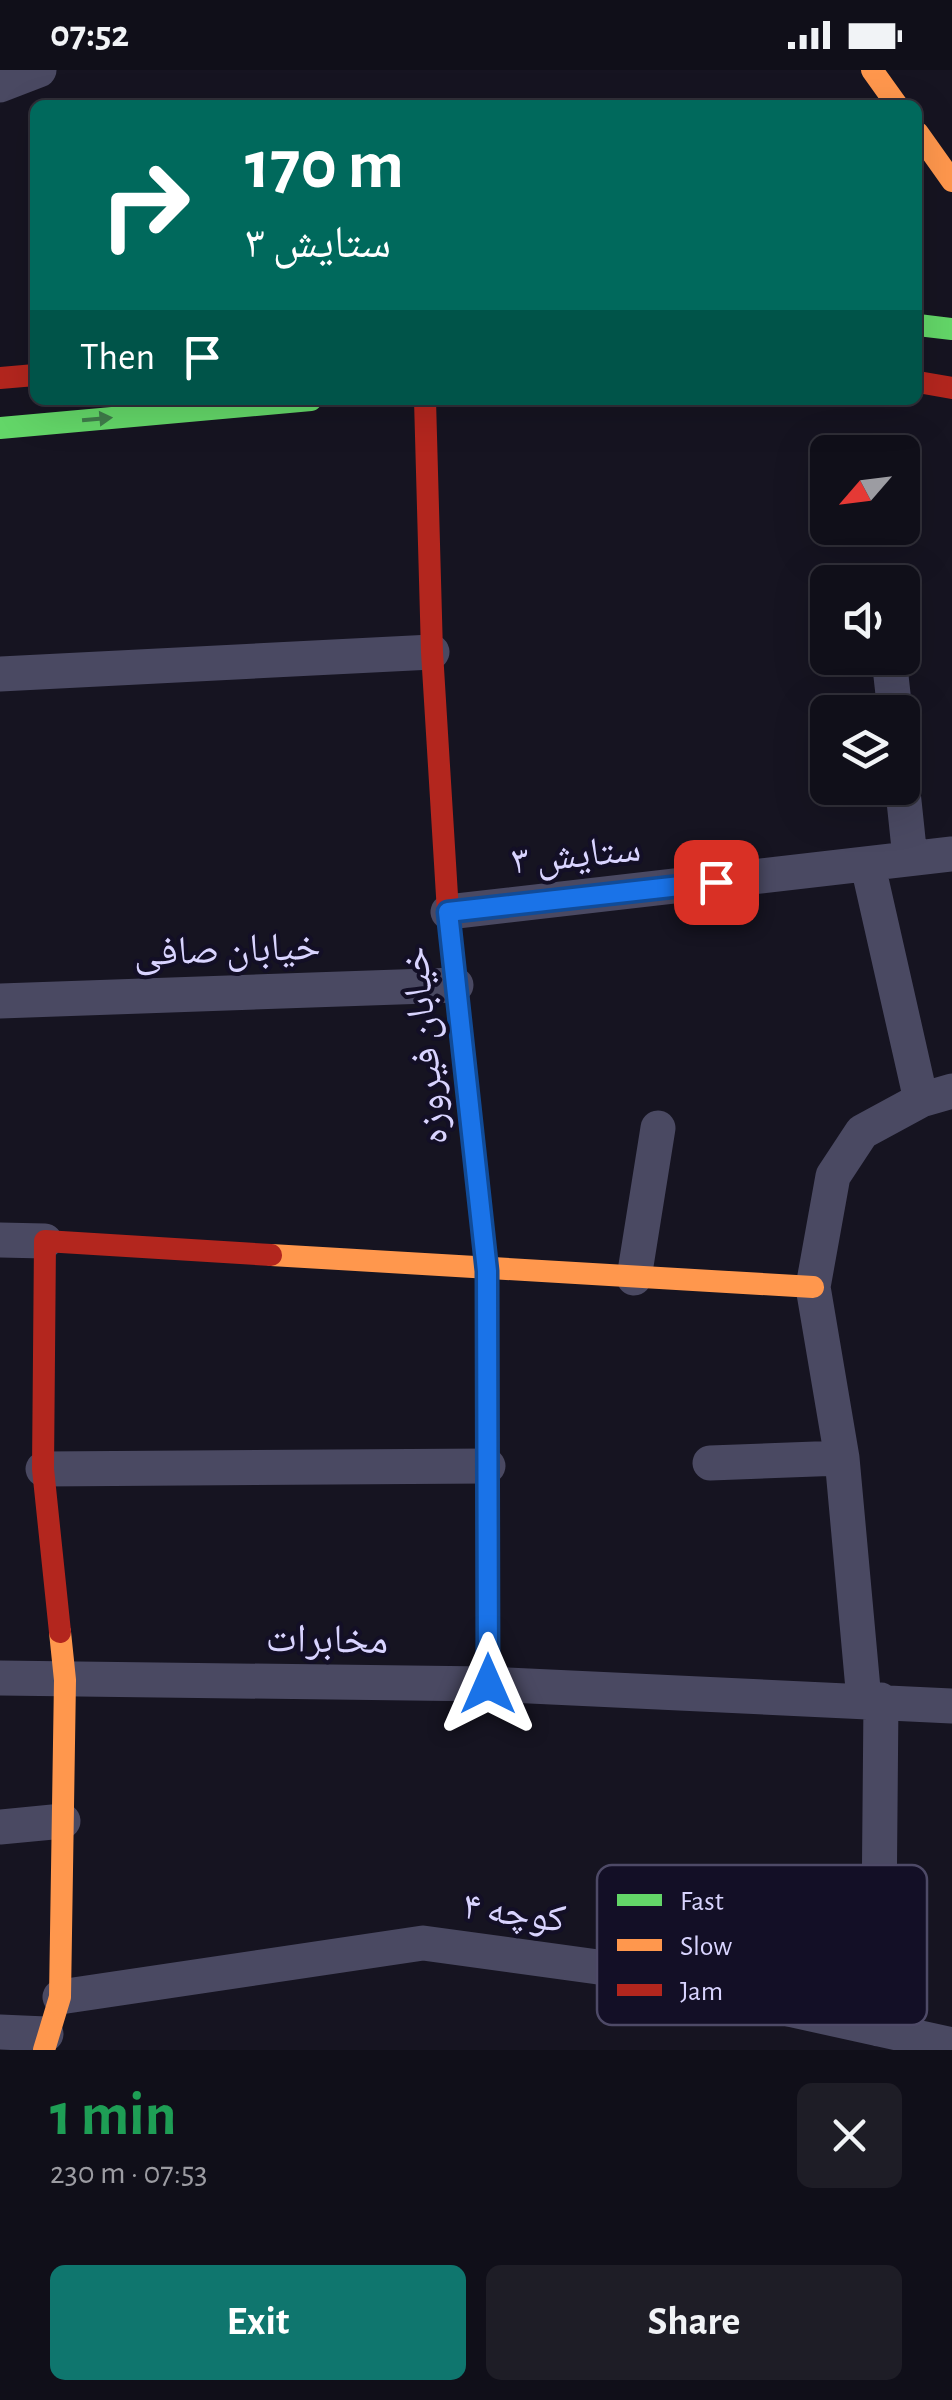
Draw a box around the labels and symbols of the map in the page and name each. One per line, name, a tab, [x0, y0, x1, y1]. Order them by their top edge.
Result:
one-way arrow	[82, 411, 114, 427]
north arrow	[810, 435, 920, 545]
street label: ستایش ۳	[509, 828, 643, 885]
pin	[674, 840, 759, 925]
street label: خیابان صافی	[133, 927, 321, 976]
street label: خیابان فیروزه	[395, 945, 457, 1147]
street label: مخابرات	[265, 1619, 389, 1662]
position arrow	[436, 1632, 540, 1736]
legend	[597, 1865, 927, 2025]
street label: کوچه ۴	[460, 1886, 568, 1941]
text: Fast	[680, 1888, 724, 1916]
text: Slow	[680, 1933, 732, 1961]
text: Jam	[680, 1978, 723, 2006]

